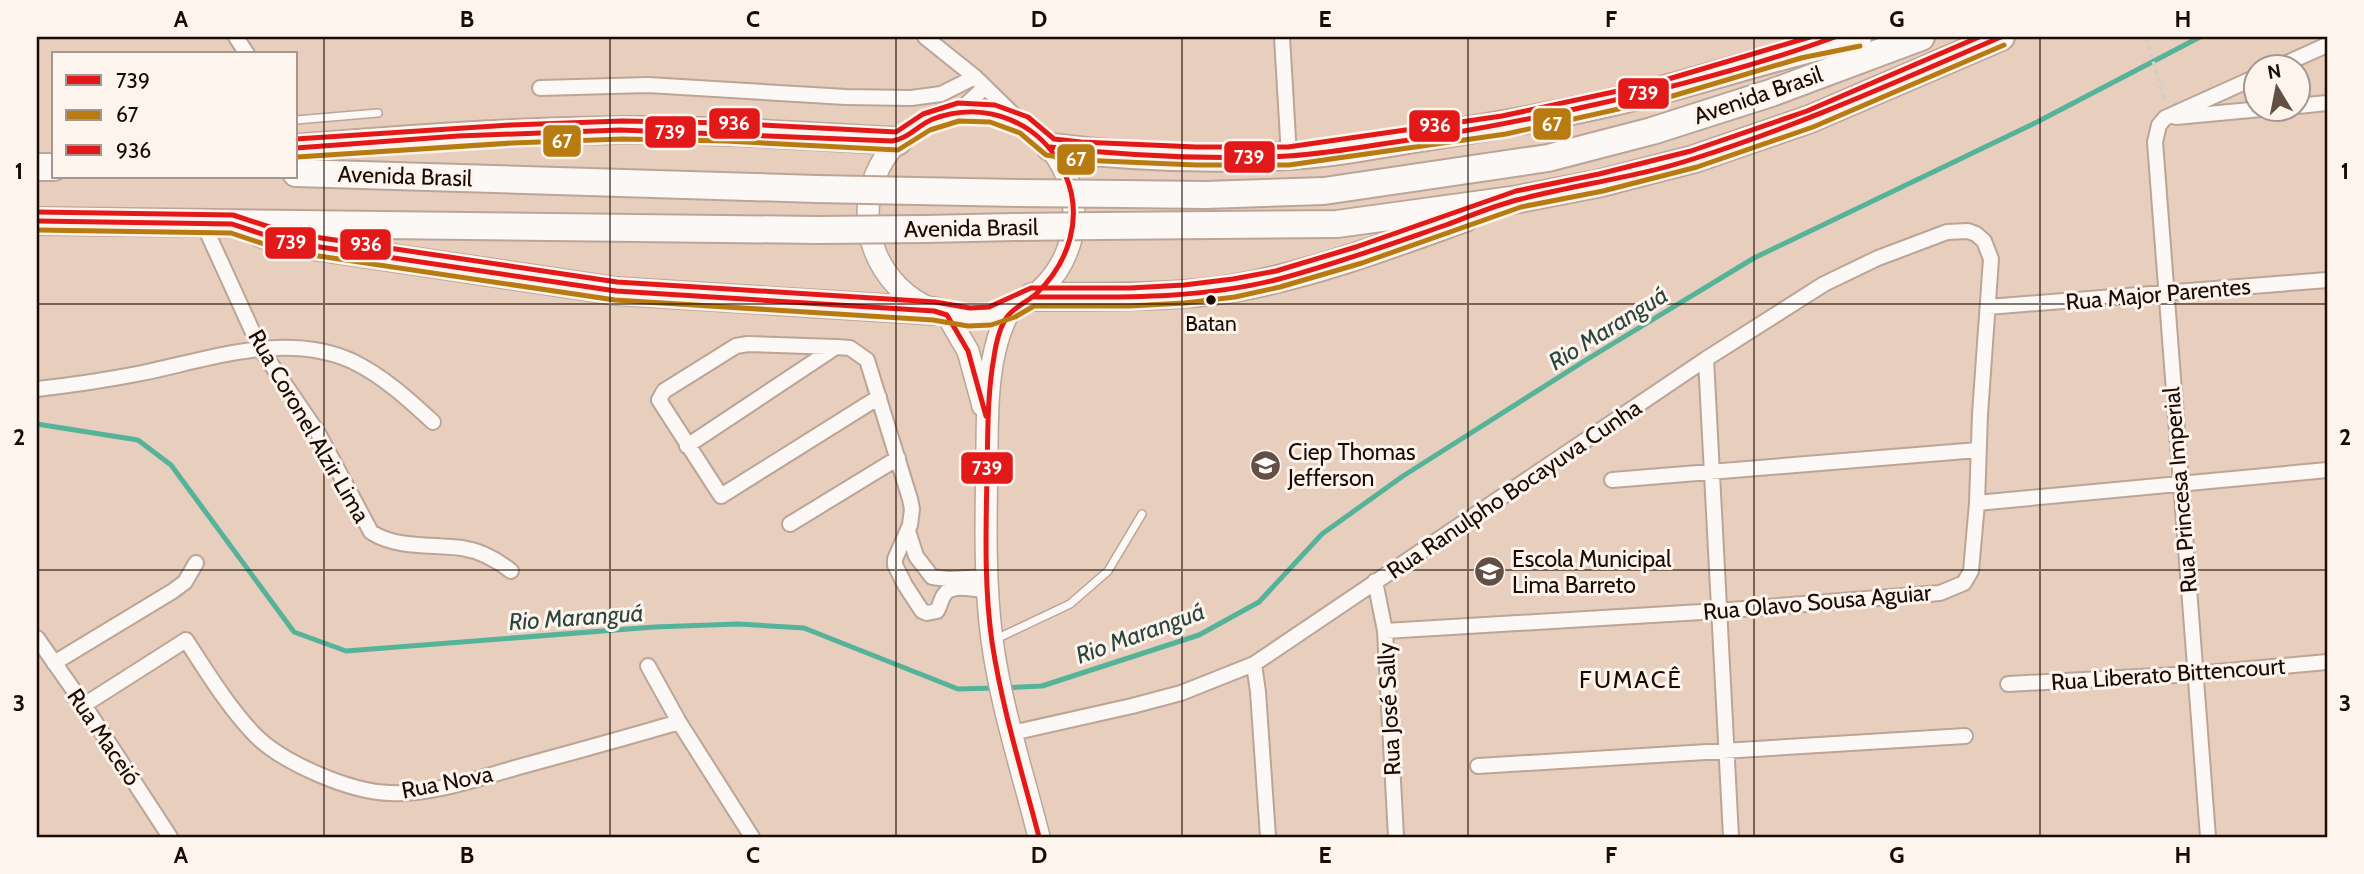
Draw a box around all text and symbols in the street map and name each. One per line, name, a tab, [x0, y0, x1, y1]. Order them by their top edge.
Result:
text: A	[174, 5, 189, 33]
text: B	[460, 5, 474, 33]
text: C	[746, 5, 760, 33]
text: D	[1031, 5, 1047, 33]
text: E	[1318, 5, 1332, 33]
text: F	[1605, 5, 1617, 33]
text: G	[1889, 5, 1905, 33]
text: H	[2175, 5, 2191, 33]
legend	[52, 52, 298, 178]
north arrow	[2242, 52, 2312, 122]
text: N	[2266, 59, 2283, 84]
street label: Avenida Brasil	[1690, 60, 1827, 130]
text: 739	[116, 68, 150, 93]
line badge: 739	[1617, 77, 1670, 110]
text: 739	[1628, 82, 1658, 105]
text: 67	[116, 102, 139, 127]
line badge: 936	[708, 107, 761, 140]
line badge: 67	[1532, 107, 1572, 141]
line badge: 936	[1408, 109, 1461, 143]
text: 936	[718, 112, 750, 135]
text: 67	[1542, 113, 1562, 136]
text: 936	[1419, 114, 1451, 137]
line badge: 739	[644, 115, 697, 149]
text: 739	[655, 121, 685, 144]
line badge: 67	[542, 124, 582, 158]
text: 67	[552, 130, 572, 153]
text: 936	[116, 138, 151, 163]
line badge: 739	[1223, 140, 1276, 174]
line badge: 67	[1056, 143, 1096, 176]
text: 739	[1234, 146, 1264, 169]
text: 67	[1066, 148, 1086, 171]
text: 1	[15, 157, 23, 185]
text: 1	[2341, 157, 2349, 185]
street label: Avenida Brasil	[337, 160, 473, 192]
street label: Avenida Brasil	[904, 213, 1039, 243]
line badge: 739	[264, 226, 317, 260]
line badge: 936	[339, 228, 392, 261]
text: 739	[276, 231, 306, 254]
text: 936	[350, 233, 382, 256]
street label: Rua Major Parentes	[2064, 272, 2252, 316]
water label: Rio Maranguá	[1543, 280, 1673, 376]
marker: Batan	[1204, 293, 1218, 307]
place label: Batan	[1185, 311, 1237, 336]
street label: Rua Coronel Alzir Lima	[242, 324, 376, 528]
street label: Rua Princesa Imperial	[2157, 385, 2203, 594]
street label: Rua Ranulpho Bocayuva Cunha	[1381, 393, 1647, 585]
text: 2	[13, 423, 25, 451]
text: 2	[2339, 423, 2351, 451]
place label: Ciep Thomas Jefferson	[1287, 438, 1416, 492]
school or university icon: Ciep Thomas Jefferson	[1248, 448, 1282, 482]
line badge: 739	[960, 451, 1014, 485]
text: 739	[972, 457, 1002, 480]
place label: Escola Municipal Lima Barreto	[1512, 545, 1672, 599]
school or university icon: Escola Municipal Lima Barreto	[1472, 555, 1506, 589]
street label: Rua Olavo Sousa Aguiar	[1702, 578, 1933, 626]
water label: Rio Maranguá	[1072, 596, 1208, 670]
water label: Rio Maranguá	[508, 598, 644, 636]
street label: Rua José Sally	[1372, 641, 1406, 776]
street label: Rua Liberato Bittencourt	[2050, 652, 2286, 696]
district label: FUMACÊ	[1579, 665, 1683, 694]
street label: Rua Maceió	[61, 683, 147, 791]
text: 3	[13, 689, 25, 717]
text: 3	[2339, 689, 2351, 717]
street label: Rua Nova	[399, 759, 495, 805]
text: A	[174, 841, 189, 869]
text: B	[460, 841, 474, 869]
text: C	[746, 841, 760, 869]
text: D	[1031, 841, 1047, 869]
text: E	[1318, 841, 1332, 869]
text: F	[1605, 841, 1617, 869]
text: G	[1889, 841, 1905, 869]
text: H	[2175, 841, 2191, 869]

